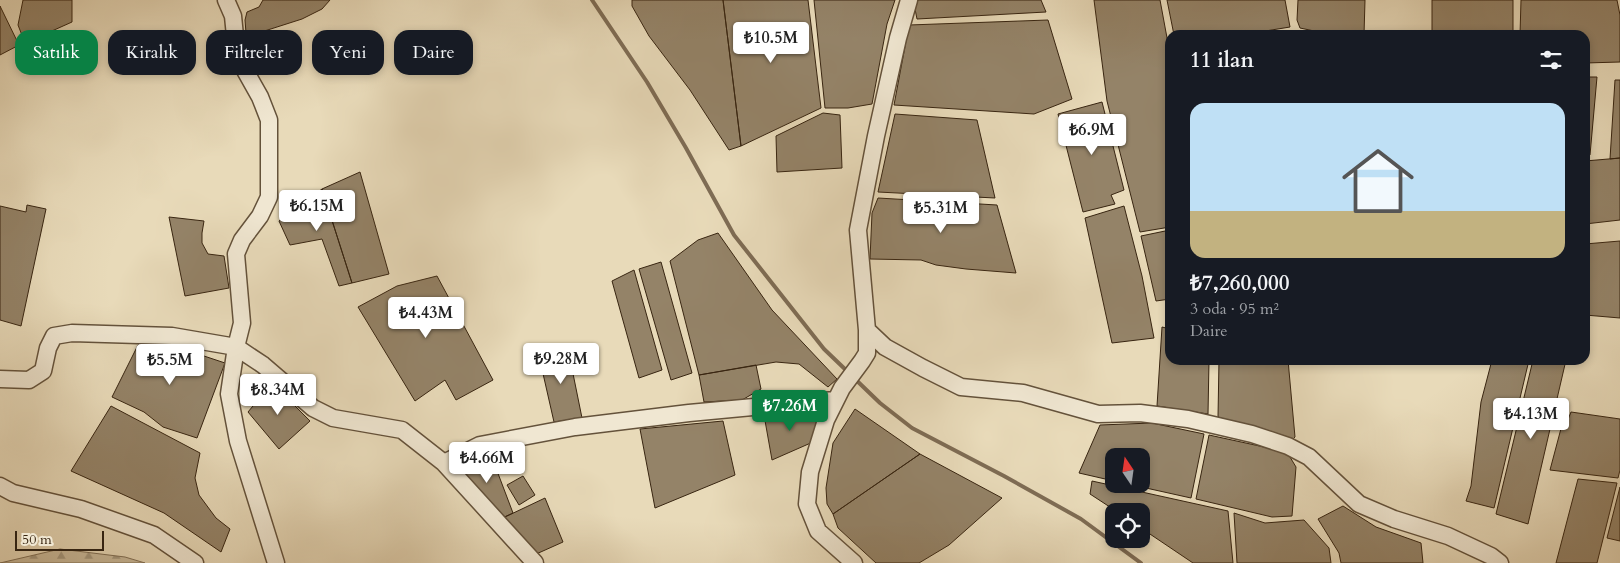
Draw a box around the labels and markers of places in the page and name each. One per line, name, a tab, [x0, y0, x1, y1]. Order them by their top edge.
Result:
pin: ₺10.5M	[730, 22, 812, 64]
pin: ₺6.9M	[1057, 114, 1127, 156]
pin: ₺6.15M	[276, 190, 358, 232]
pin: ₺5.31M	[900, 192, 982, 234]
pin: ₺4.43M	[385, 296, 467, 339]
pin: ₺9.28M	[520, 342, 602, 385]
pin: ₺5.5M	[135, 344, 205, 386]
pin: ₺8.34M	[237, 374, 319, 416]
pin: ₺7.26M	[749, 390, 831, 432]
pin: ₺4.13M	[1490, 398, 1572, 440]
pin: ₺4.66M	[446, 442, 528, 484]

